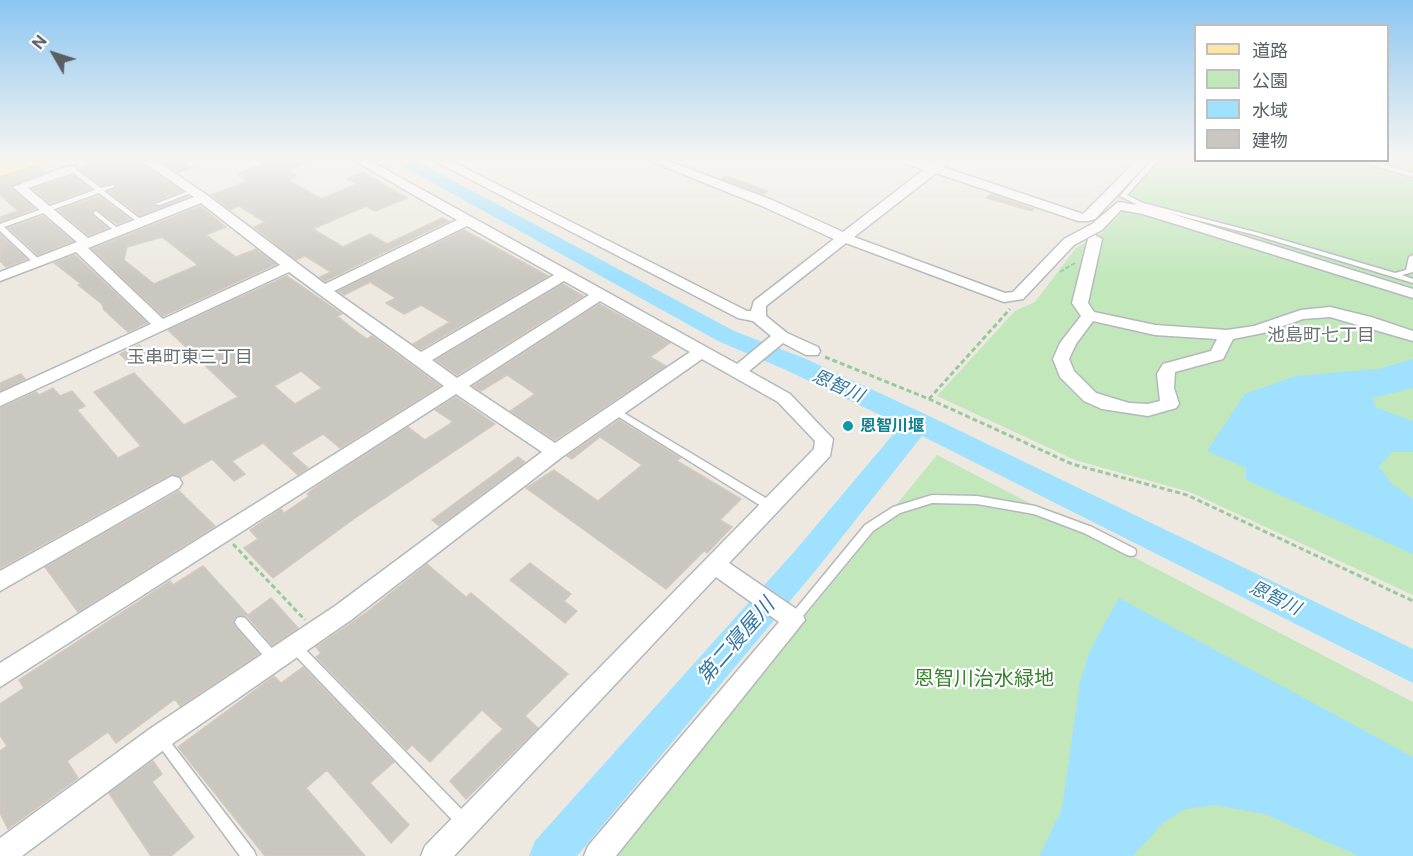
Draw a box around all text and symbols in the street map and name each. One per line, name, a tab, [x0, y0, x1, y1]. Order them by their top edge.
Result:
north arrow	[24, 24, 84, 84]
legend	[1194, 24, 1389, 162]
text: N	[28, 32, 51, 53]
text: 道路	[1252, 40, 1288, 61]
text: 公園	[1252, 70, 1288, 91]
text: 水域	[1252, 100, 1288, 121]
text: 建物	[1252, 130, 1288, 151]
district label: 池島町七丁目	[1267, 324, 1375, 346]
district label: 玉串町東三丁目	[127, 346, 253, 368]
water label: 恩智川	[809, 365, 867, 407]
place label: 恩智川堰	[860, 416, 924, 436]
marker: 恩智川堰	[841, 419, 855, 433]
water label: 恩智川	[1246, 576, 1304, 620]
water label: 第二寝屋川	[692, 593, 780, 689]
park label: 恩智川治水緑地	[914, 667, 1054, 691]

